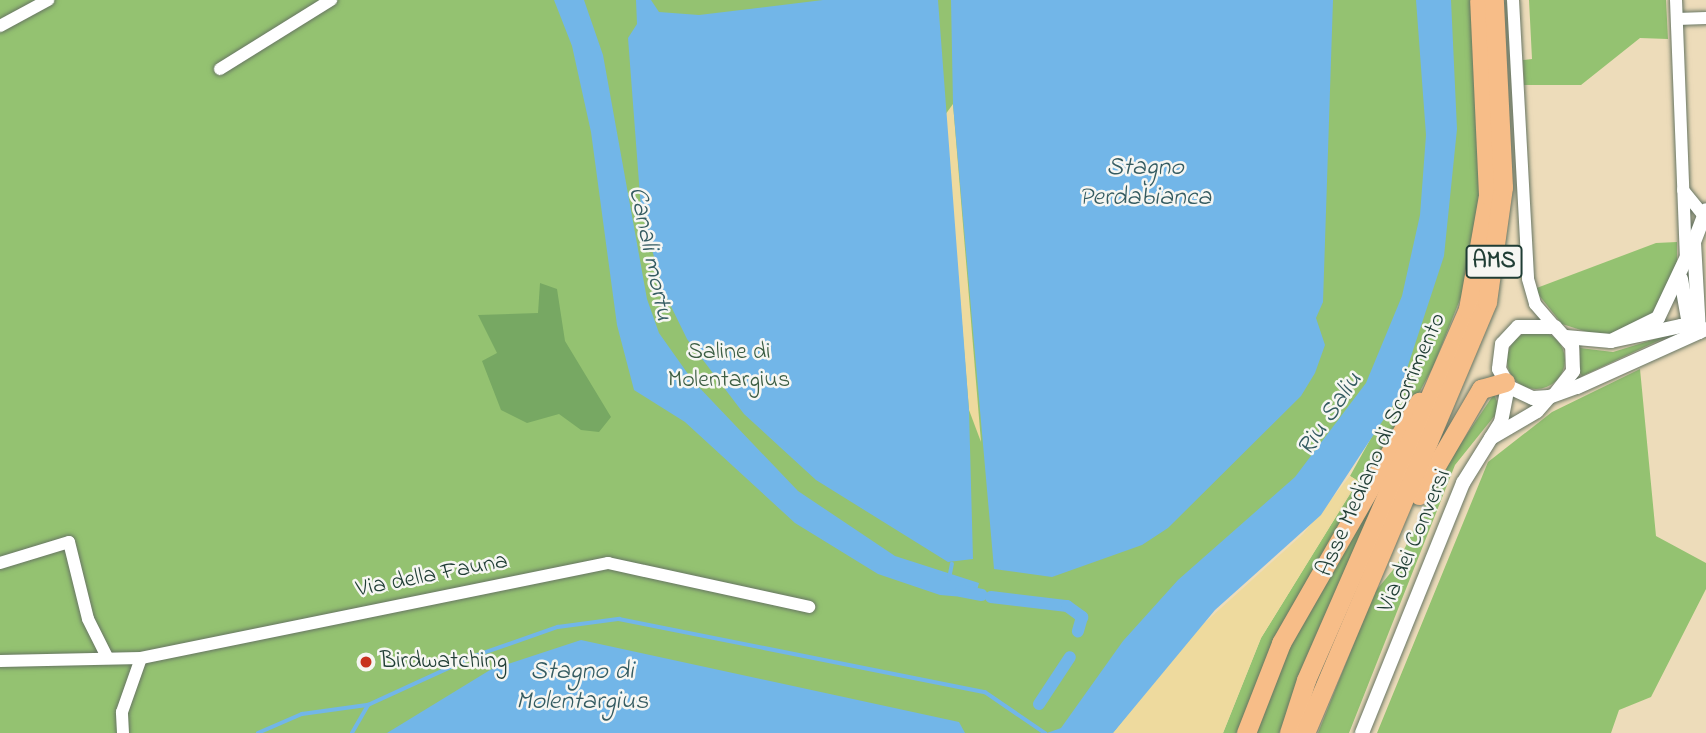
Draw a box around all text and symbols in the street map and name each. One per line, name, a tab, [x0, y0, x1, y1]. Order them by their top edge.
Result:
water label: Stagno Perdabianca	[1079, 153, 1211, 214]
water label: Canali mortu	[620, 184, 678, 324]
road number: AMS	[1464, 243, 1524, 282]
street label: Asse Mediano di Scorrimento	[1311, 309, 1453, 581]
park label: Saline di Molentargius	[668, 339, 790, 395]
water label: Riu Saliu	[1292, 367, 1370, 463]
street label: Via dei Conversi	[1372, 465, 1458, 617]
street label: Via della Fauna	[354, 547, 510, 605]
place label: Birdwatching	[380, 648, 507, 676]
marker: Birdwatching	[358, 654, 374, 670]
water label: Stagno di Molentargius	[516, 657, 648, 718]

